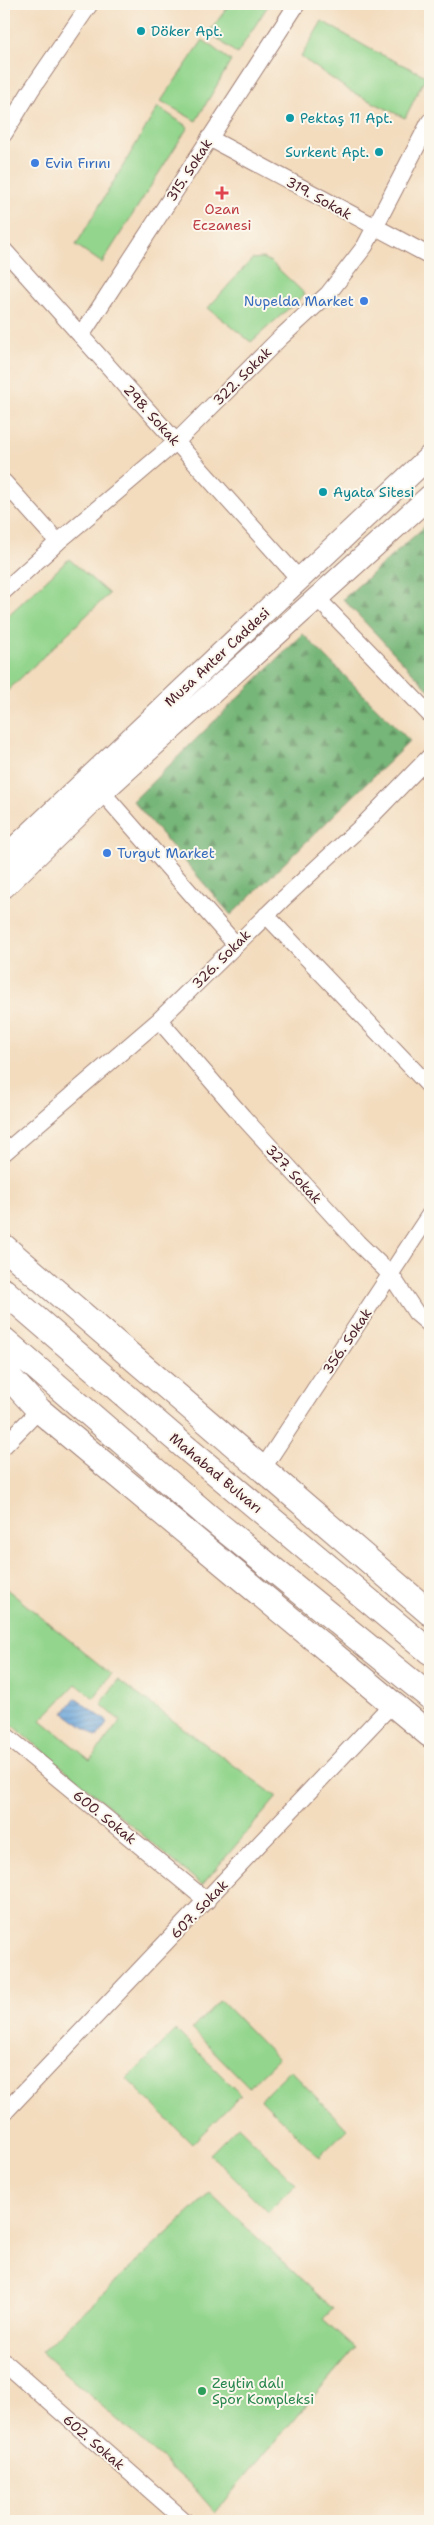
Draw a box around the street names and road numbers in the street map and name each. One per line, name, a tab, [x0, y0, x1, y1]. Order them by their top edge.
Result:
street label: 315. Sokak	[162, 135, 216, 205]
street label: 319. Sokak	[283, 173, 355, 223]
street label: 322. Sokak	[209, 343, 275, 409]
street label: 298. Sokak	[120, 381, 184, 449]
street label: Musa Anter Caddesi	[161, 604, 273, 710]
street label: 326. Sokak	[188, 926, 254, 992]
street label: 327. Sokak	[262, 1141, 326, 1207]
street label: 356. Sokak	[318, 1305, 376, 1377]
street label: Mahabad Bulvarı	[166, 1429, 266, 1517]
street label: 600. Sokak	[70, 1786, 140, 1848]
street label: 607. Sokak	[166, 1876, 232, 1942]
street label: 602. Sokak	[59, 2410, 129, 2474]

